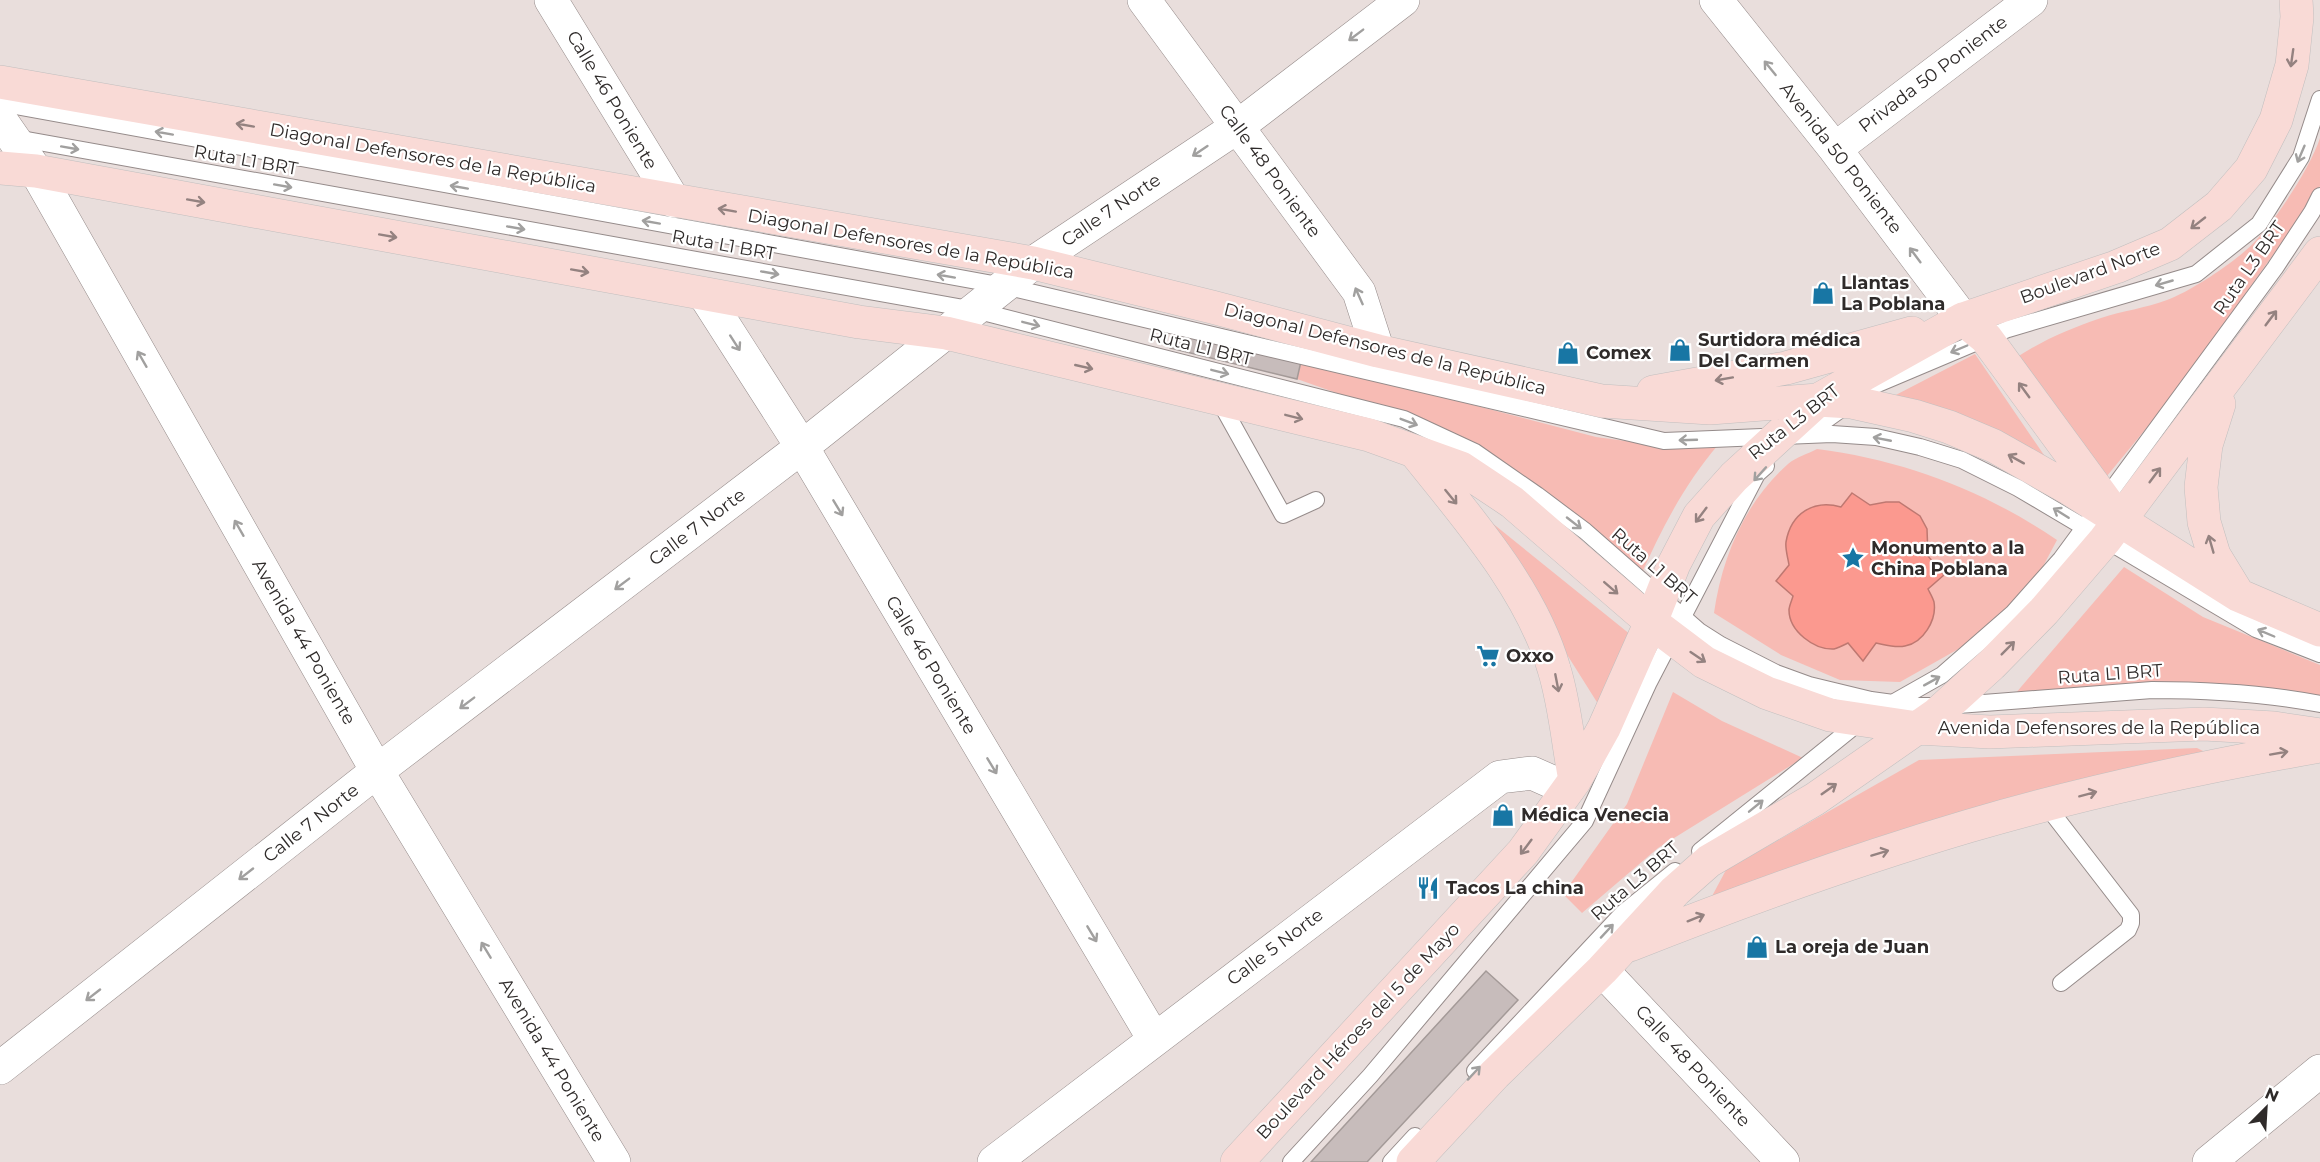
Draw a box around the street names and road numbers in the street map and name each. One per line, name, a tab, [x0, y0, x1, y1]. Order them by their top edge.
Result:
street label: Privada 50 Poniente	[1854, 11, 2012, 137]
street label: Calle 46 Poniente	[562, 27, 662, 173]
street label: Avenida 50 Poniente	[1775, 78, 1907, 238]
street label: Calle 48 Poniente	[1214, 100, 1326, 242]
street label: Diagonal Defensores de la República	[268, 118, 598, 198]
street label: Ruta L1 BRT	[192, 140, 300, 180]
street label: Calle 7 Norte	[1057, 169, 1165, 251]
street label: Diagonal Defensores de la República	[746, 204, 1076, 284]
street label: Ruta L3 BRT	[2209, 216, 2290, 319]
street label: Ruta L1 BRT	[670, 225, 778, 265]
street label: Boulevard Norte	[2017, 237, 2163, 309]
street label: Diagonal Defensores de la República	[1222, 298, 1548, 400]
street label: Ruta L1 BRT	[1147, 324, 1255, 371]
street label: Ruta L3 BRT	[1744, 379, 1844, 464]
street label: Calle 7 Norte	[644, 484, 750, 570]
street label: Ruta L1 BRT	[1607, 523, 1701, 609]
street label: Avenida 44 Poniente	[248, 555, 361, 729]
street label: Calle 46 Poniente	[881, 592, 981, 738]
street label: Ruta L1 BRT	[2057, 659, 2164, 689]
street label: Avenida Defensores de la República	[1938, 717, 2260, 739]
street label: Calle 7 Norte	[259, 779, 363, 867]
street label: Ruta L3 BRT	[1586, 836, 1684, 925]
street label: Calle 5 Norte	[1223, 904, 1328, 990]
street label: Boulevard Héroes del 5 de Mayo	[1252, 918, 1464, 1144]
street label: Avenida 44 Poniente	[494, 974, 610, 1146]
street label: Calle 48 Poniente	[1631, 1000, 1755, 1132]

